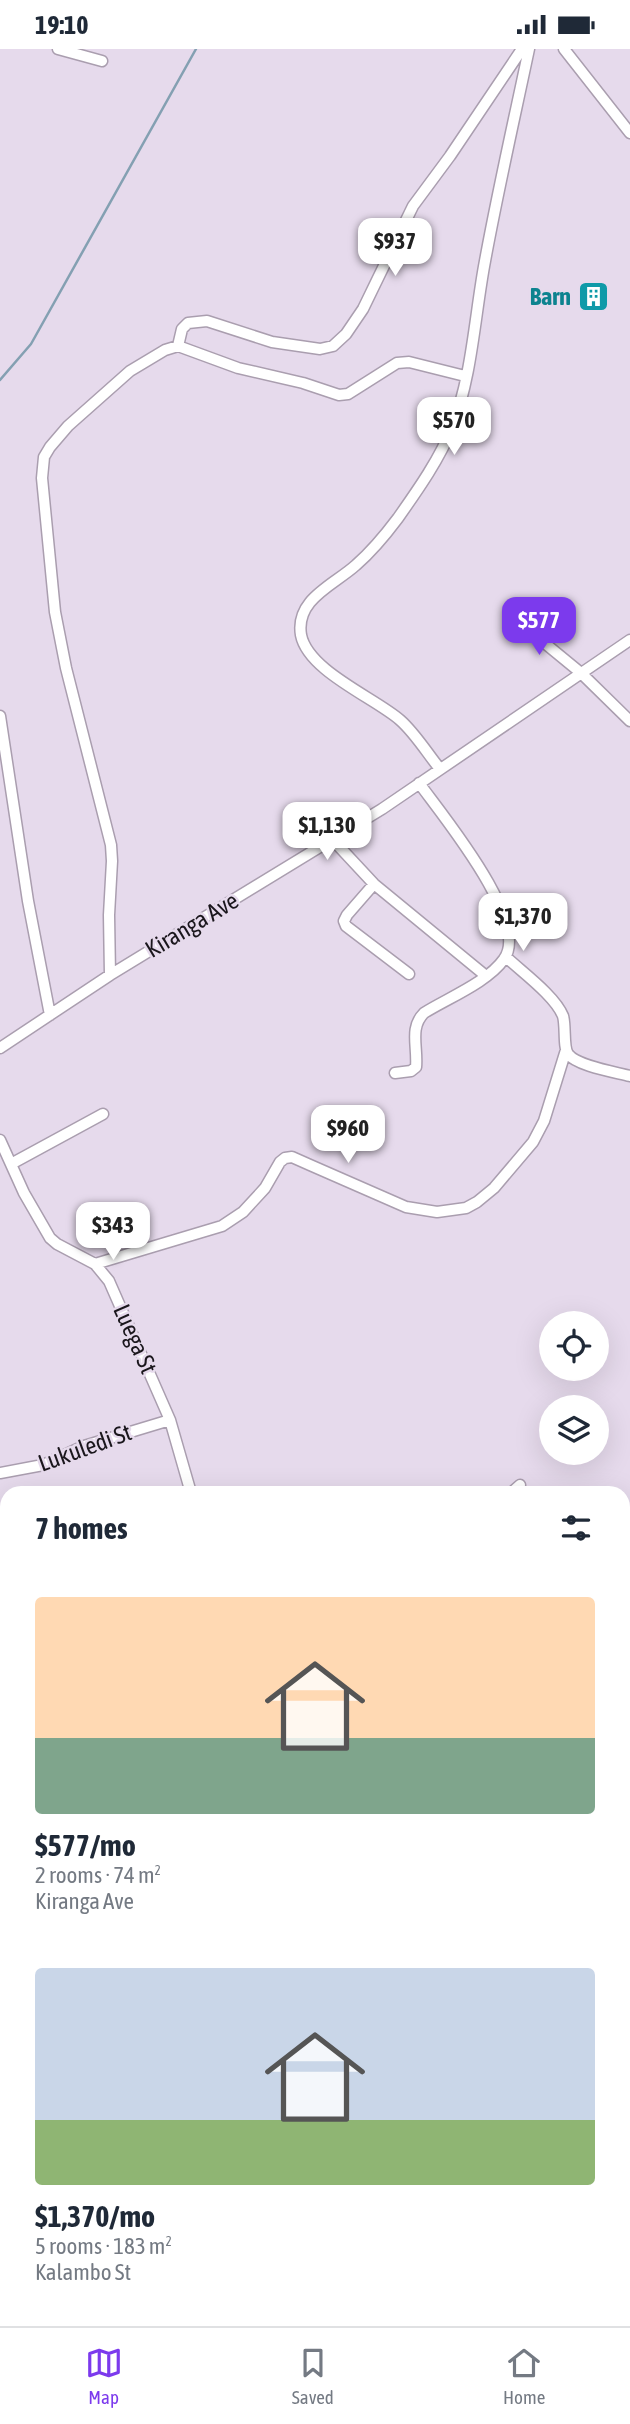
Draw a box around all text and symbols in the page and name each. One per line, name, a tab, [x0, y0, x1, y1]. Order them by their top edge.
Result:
text: 19:10	[35, 10, 89, 40]
pin: $937	[354, 219, 436, 278]
text: $937	[374, 228, 416, 254]
building icon: Barn	[577, 280, 611, 314]
place label: Barn	[530, 283, 571, 310]
pin: $570	[413, 397, 495, 457]
text: $570	[433, 407, 475, 433]
pin: $577	[498, 597, 580, 657]
text: $577	[518, 607, 560, 633]
pin: $1,130	[270, 803, 384, 862]
text: $1,130	[299, 812, 356, 838]
street label: Kiranga Ave	[141, 886, 243, 963]
pin: $1,370	[466, 893, 580, 953]
text: $1,370	[495, 903, 552, 929]
pin: $960	[307, 1105, 389, 1165]
text: $960	[327, 1115, 369, 1141]
pin: $343	[72, 1203, 154, 1262]
text: $343	[92, 1212, 134, 1238]
street label: Luega St	[108, 1300, 163, 1378]
map controls	[539, 1311, 609, 1465]
button: locate	[539, 1311, 609, 1381]
button: layers	[539, 1395, 609, 1465]
street label: Lukuledi St	[35, 1418, 135, 1477]
icon: filters	[557, 1509, 595, 1547]
text: 7 homes	[35, 1511, 128, 1545]
icon: home	[252, 1643, 378, 1769]
text: $577/mo	[35, 1828, 136, 1862]
text: 2 rooms · 74 m²	[35, 1862, 161, 1888]
text: Kiranga Ave	[35, 1888, 134, 1914]
icon: home	[252, 2014, 378, 2140]
text: $1,370/mo	[35, 2199, 155, 2233]
text: 5 rooms · 183 m²	[35, 2233, 172, 2259]
text: Kalambo St	[35, 2259, 131, 2285]
tab: Map	[85, 2344, 123, 2408]
tab: Saved	[292, 2344, 334, 2408]
tab: Home	[503, 2344, 545, 2408]

